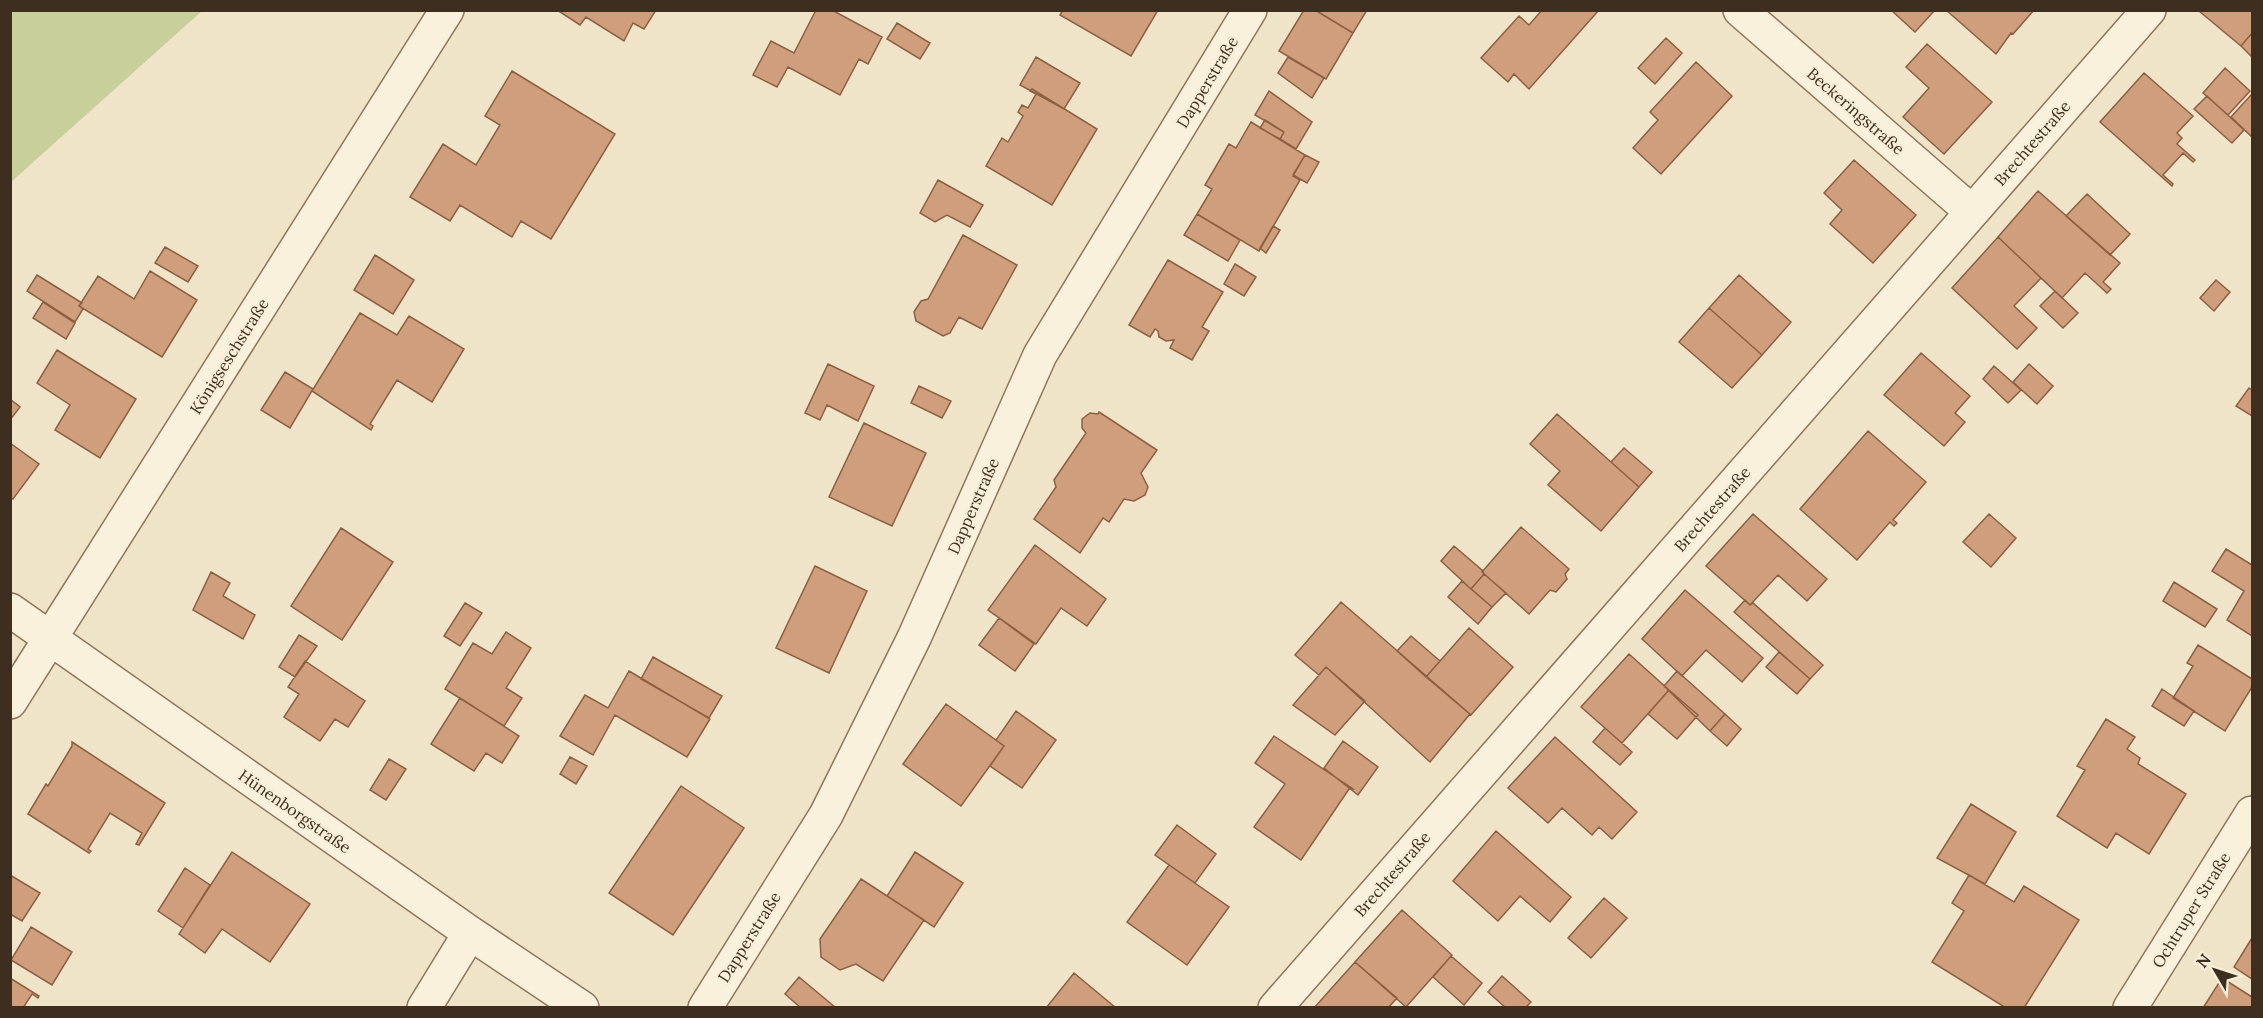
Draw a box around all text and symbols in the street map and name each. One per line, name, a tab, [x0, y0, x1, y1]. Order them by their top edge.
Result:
street label: Dapperstraße	[1172, 32, 1242, 131]
street label: Beckeringstraße	[1803, 63, 1909, 159]
street label: Brechtestraße	[1990, 96, 2075, 190]
street label: Königseschstraße	[185, 294, 273, 418]
street label: Dapperstraße	[943, 455, 1003, 557]
street label: Brechtestraße	[1670, 462, 1755, 556]
street label: Hünenborgstraße	[235, 765, 355, 857]
street label: Brechtestraße	[1350, 827, 1435, 921]
street label: Ochtruper Straße	[2147, 848, 2235, 971]
street label: Dapperstraße	[713, 888, 785, 986]
north arrow	[2185, 940, 2245, 1000]
text: N	[2192, 949, 2215, 972]

